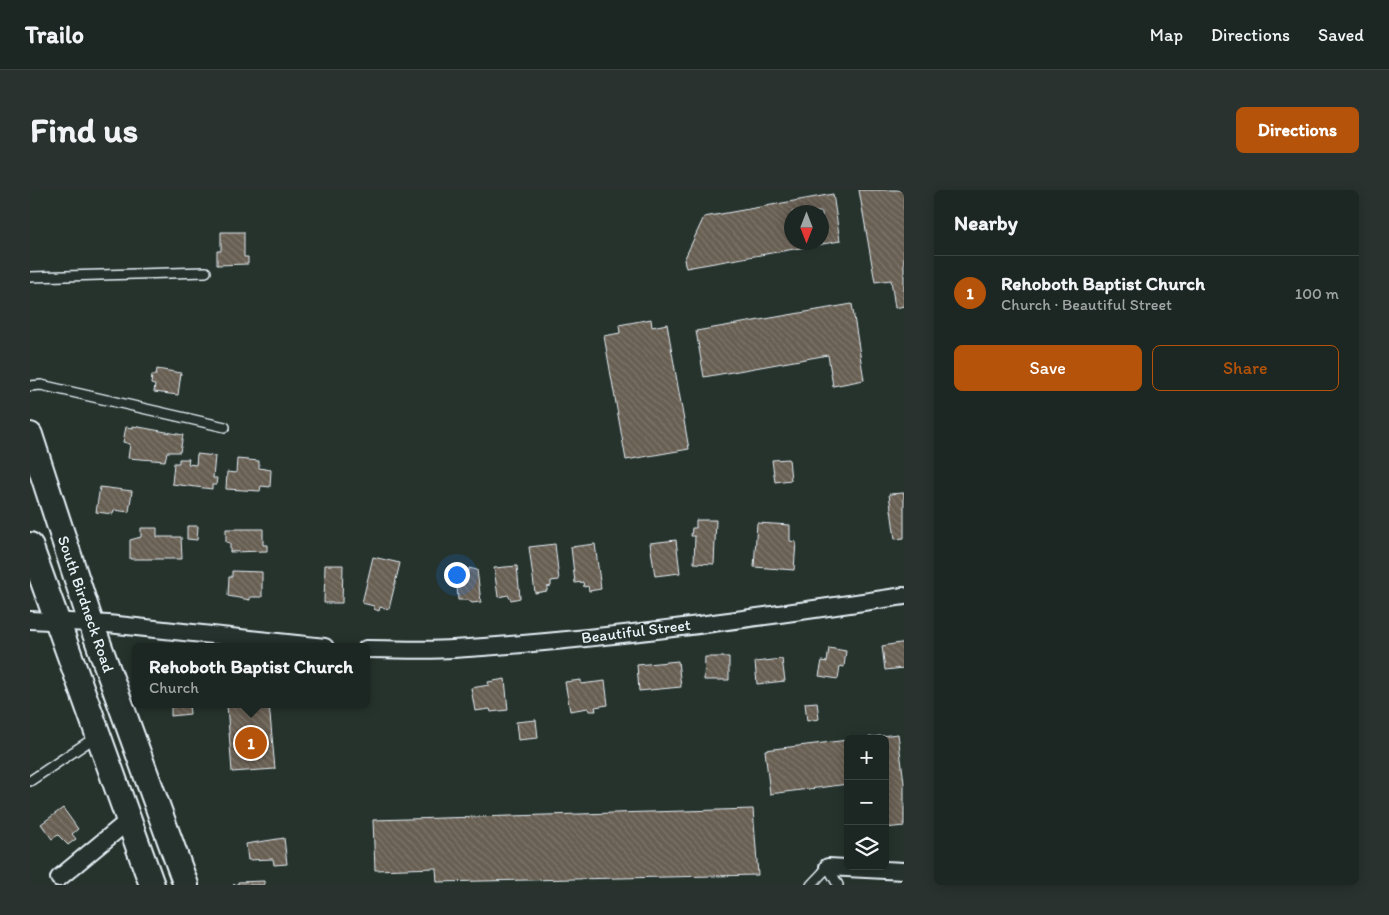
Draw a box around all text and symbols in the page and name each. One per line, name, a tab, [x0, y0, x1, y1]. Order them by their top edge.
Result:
text: Trailo	[25, 20, 84, 49]
text: Map	[1150, 24, 1183, 46]
text: Directions	[1211, 24, 1290, 46]
text: Saved	[1318, 24, 1364, 46]
button: Directions	[1236, 107, 1359, 153]
text: Find us	[30, 109, 138, 151]
north arrow	[784, 205, 829, 250]
text: Nearby	[954, 210, 1018, 235]
text: Rehoboth Baptist Church	[1001, 272, 1205, 295]
text: 1	[966, 284, 974, 303]
text: 100 m	[1295, 284, 1339, 303]
text: Church · Beautiful Street	[1001, 295, 1172, 314]
button: Save	[954, 345, 1142, 391]
button: Share	[1152, 345, 1339, 391]
street label: South Birdneck Road	[54, 533, 118, 675]
your location	[444, 562, 470, 588]
street label: Beautiful Street	[580, 615, 692, 647]
popup	[132, 643, 370, 708]
text: Rehoboth Baptist Church	[149, 655, 353, 678]
text: Church	[149, 678, 199, 697]
pin: 1	[235, 724, 267, 762]
map controls	[844, 735, 889, 870]
button: +	[844, 735, 889, 780]
button: −	[844, 780, 889, 825]
button: layers	[844, 825, 889, 870]

